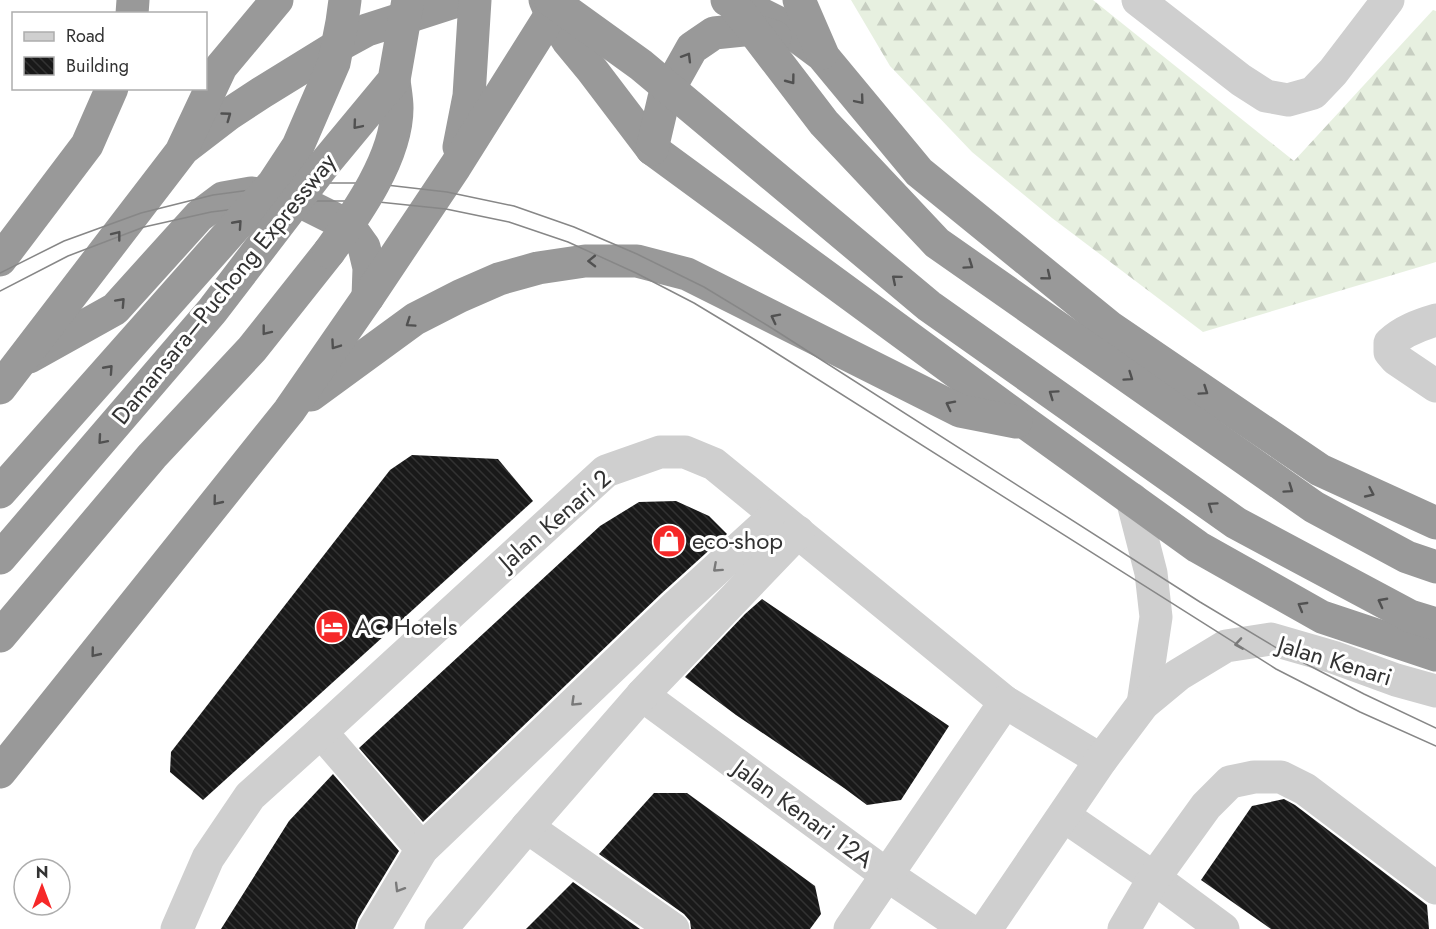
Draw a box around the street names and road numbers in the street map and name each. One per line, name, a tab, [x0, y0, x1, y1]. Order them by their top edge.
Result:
street label: Damansara–Puchong Expressway	[103, 145, 345, 432]
street label: Jalan Kenari 2	[489, 461, 619, 580]
street label: Jalan Kenari	[1271, 626, 1397, 695]
street label: Jalan Kenari 12A	[724, 749, 881, 876]

